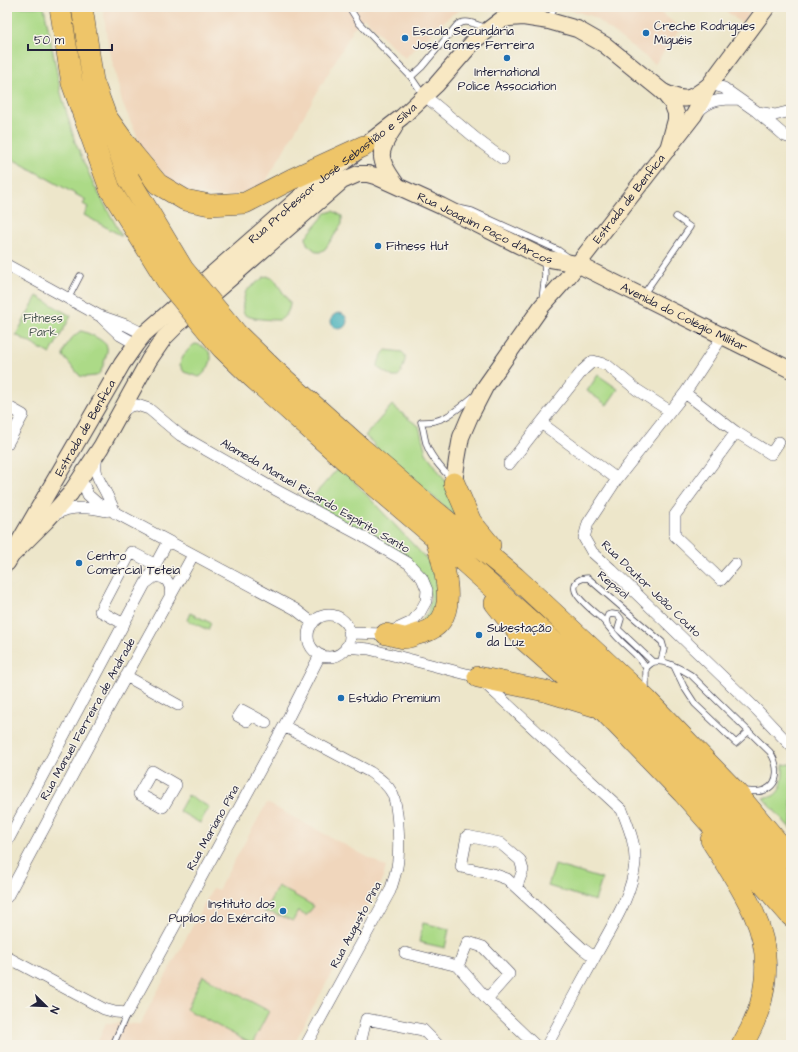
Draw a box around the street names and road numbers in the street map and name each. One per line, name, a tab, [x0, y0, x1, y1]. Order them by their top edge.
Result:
street label: Rua Professor José Sebastião e Silva	[245, 99, 421, 247]
street label: Estrada de Benfica	[589, 151, 669, 247]
street label: Rua Joaquim Paço d'Arcos	[415, 188, 554, 268]
street label: Avenida do Colégio Militar	[618, 278, 750, 356]
street label: Estrada de Benfica	[50, 377, 120, 479]
street label: Alameda Manuel Ricardo Espírito Santo	[217, 435, 413, 558]
street label: Rua Doutor João Couto	[597, 537, 705, 641]
street label: Repsol	[594, 567, 633, 603]
street label: Rua Manuel Ferreira de Andrade	[36, 634, 140, 803]
street label: Rua Mariano Pina	[182, 782, 244, 874]
street label: Rua Augusto Pina	[326, 879, 387, 972]

